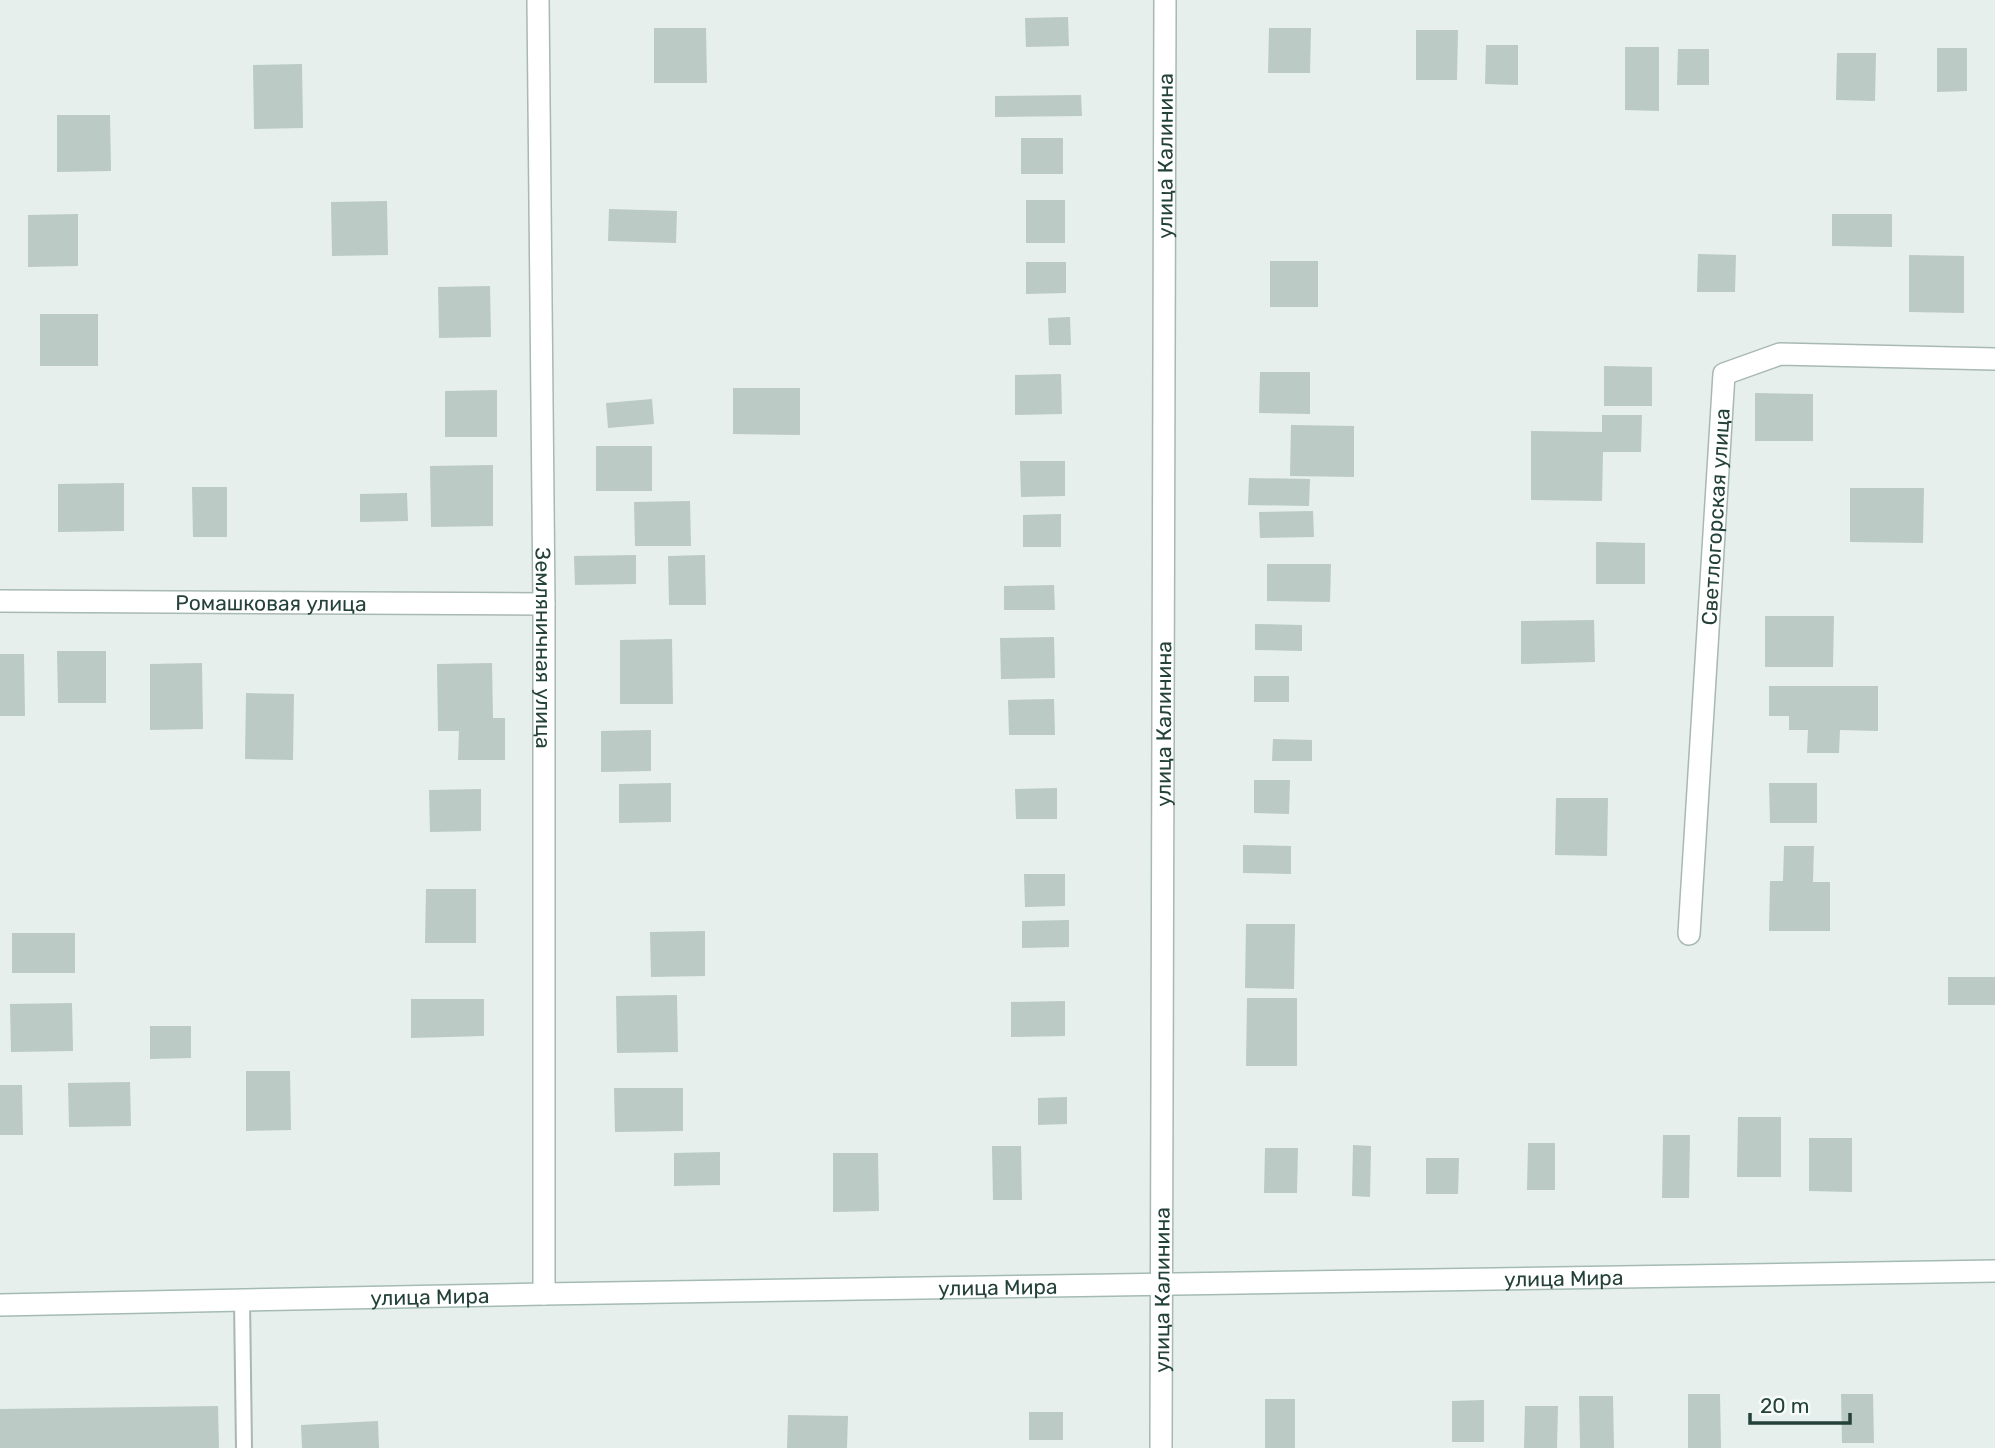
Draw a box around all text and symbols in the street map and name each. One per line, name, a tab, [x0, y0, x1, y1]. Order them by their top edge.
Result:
street label: улица Калинина	[1152, 73, 1177, 239]
street label: Светлогорская улица	[1696, 408, 1734, 626]
street label: Земляничная улица	[531, 547, 557, 749]
street label: Ромашковая улица	[175, 589, 367, 616]
street label: улица Калинина	[1150, 641, 1176, 807]
street label: улица Калинина	[1149, 1207, 1174, 1373]
street label: улица Мира	[1504, 1264, 1624, 1291]
street label: улица Мира	[938, 1273, 1058, 1300]
street label: улица Мира	[370, 1283, 490, 1310]
scale bar	[1750, 1382, 1850, 1426]
text: 20 m	[1760, 1393, 1809, 1418]

